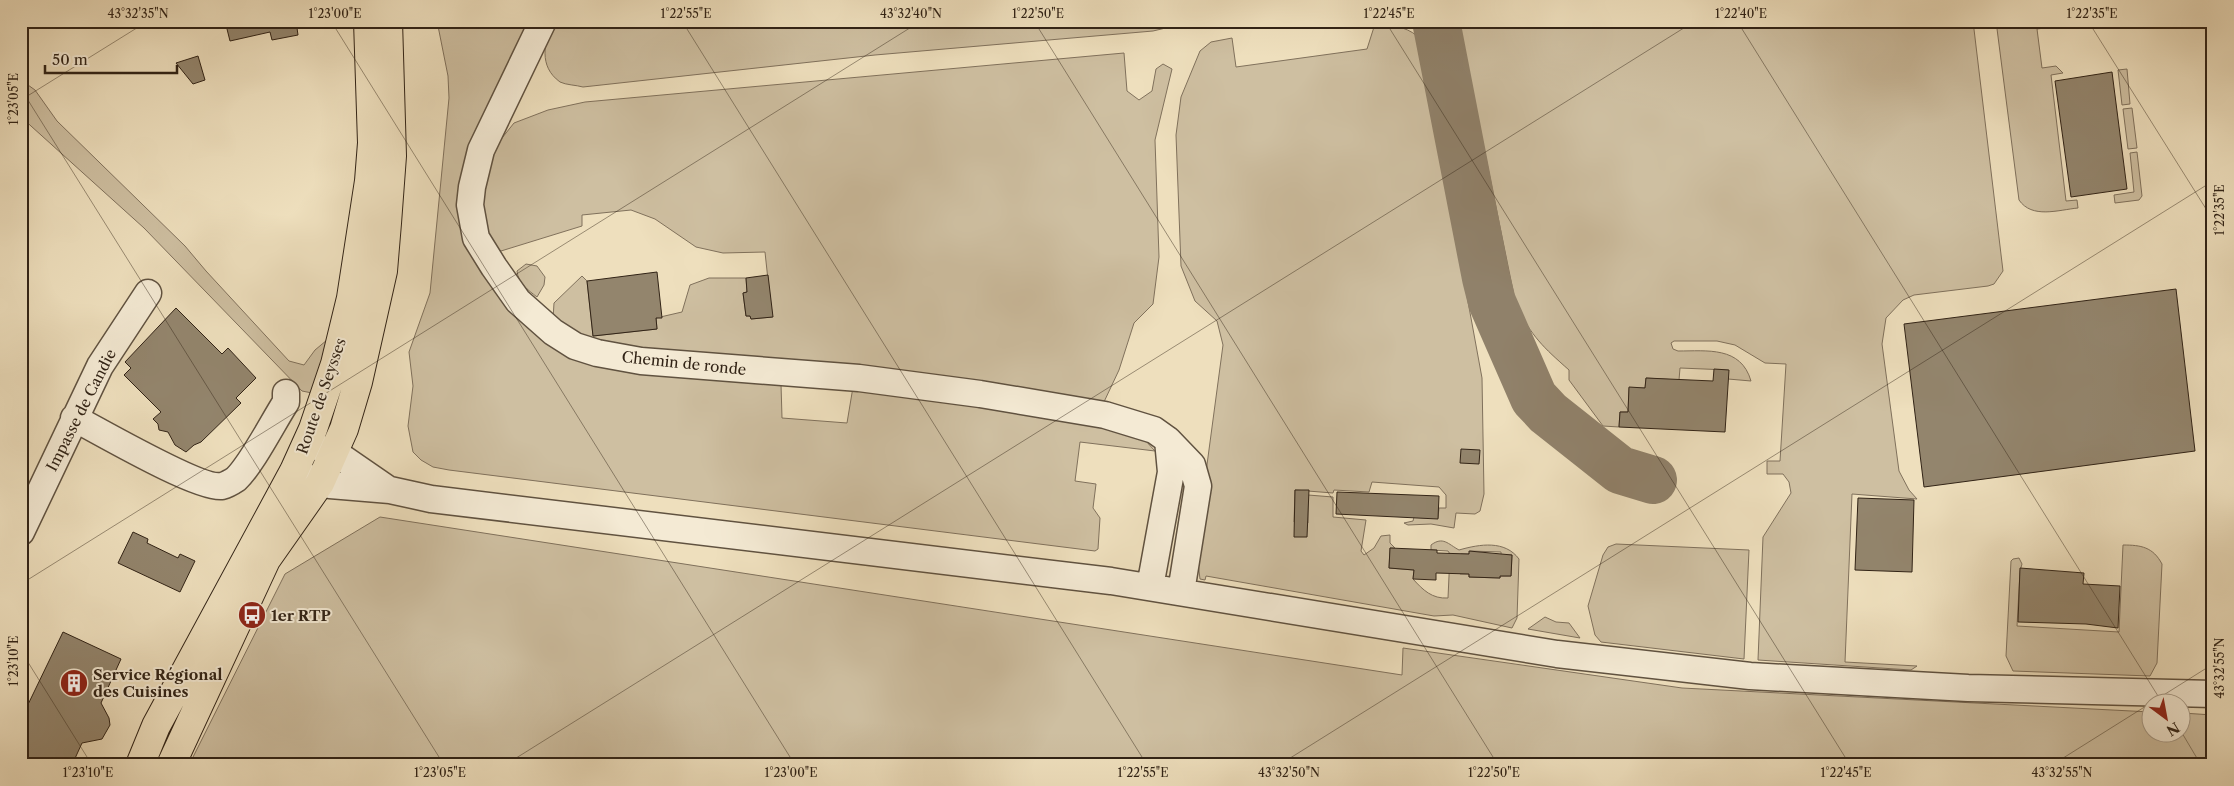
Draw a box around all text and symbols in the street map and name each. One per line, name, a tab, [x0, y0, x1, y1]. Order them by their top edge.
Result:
text: 43°32'35"N	[107, 6, 169, 21]
text: 1°23'00"E	[309, 6, 361, 21]
text: 1°22'55"E	[660, 6, 712, 21]
text: 43°32'40"N	[880, 6, 942, 21]
text: 1°22'50"E	[1012, 6, 1064, 21]
text: 1°22'45"E	[1364, 6, 1414, 21]
text: 1°22'40"E	[1715, 6, 1767, 21]
text: 1°22'35"E	[2066, 6, 2118, 21]
scale bar	[45, 42, 178, 74]
text: 50 m	[52, 50, 88, 69]
text: 1°23'05"E	[6, 73, 21, 125]
text: 1°22'35"E	[2212, 184, 2227, 236]
street label: Route de Seysses	[292, 335, 350, 457]
street label: Impasse de Candie	[42, 346, 120, 474]
street label: Chemin de ronde	[621, 347, 747, 379]
bus stop icon: 1er RTP	[237, 600, 267, 630]
place label: 1er RTP	[271, 606, 331, 625]
text: 1°23'10"E	[6, 636, 21, 686]
text: 43°32'55"N	[2212, 637, 2227, 698]
place label: Service Régional des Cuisines	[93, 665, 223, 701]
building icon: Service Régional des Cuisines	[59, 668, 89, 698]
north arrow	[2142, 694, 2192, 744]
text: N	[2163, 718, 2183, 740]
text: 1°23'10"E	[63, 765, 113, 780]
text: 1°23'05"E	[414, 765, 466, 780]
text: 1°23'00"E	[765, 765, 817, 780]
text: 1°22'55"E	[1117, 765, 1169, 780]
text: 43°32'50"N	[1258, 765, 1320, 780]
text: 1°22'50"E	[1468, 765, 1520, 780]
text: 1°22'45"E	[1821, 765, 1871, 780]
text: 43°32'55"N	[2032, 765, 2093, 780]

